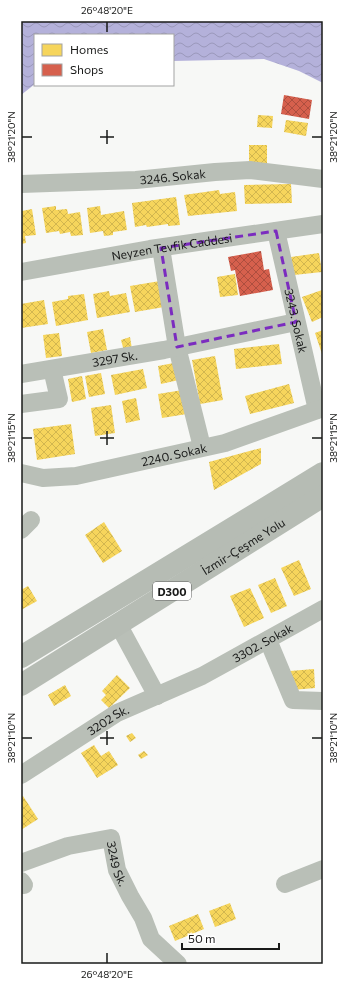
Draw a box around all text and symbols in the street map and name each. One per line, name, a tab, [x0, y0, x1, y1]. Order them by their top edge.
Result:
text: 26°48'20"E	[81, 4, 133, 16]
legend	[34, 34, 174, 86]
text: Homes	[70, 42, 108, 56]
text: Shops	[70, 62, 104, 76]
text: 38°21'20"N	[5, 111, 17, 163]
text: 38°21'20"N	[327, 111, 339, 163]
street label: 3246. Sokak	[139, 166, 207, 187]
street label: Neyzen Tevfik Caddesi	[110, 230, 233, 263]
street label: 3243. Sokak	[282, 287, 311, 355]
street label: 3297 Sk.	[91, 348, 139, 369]
text: 38°21'15"N	[5, 413, 17, 463]
text: 38°21'15"N	[327, 413, 339, 463]
street label: 2240. Sokak	[140, 440, 209, 468]
street label: İzmir-Çeşme Yolu	[199, 515, 287, 577]
road number: D300	[153, 582, 191, 600]
street label: 3302. Sokak	[230, 620, 295, 665]
street label: 3202 Sk.	[84, 702, 131, 738]
text: 38°21'10"N	[5, 713, 17, 763]
text: 38°21'10"N	[327, 713, 339, 763]
street label: 3249 Sk.	[105, 840, 131, 888]
scale bar	[182, 925, 279, 951]
text: 50 m	[188, 931, 216, 945]
text: 26°48'20"E	[81, 968, 133, 980]

